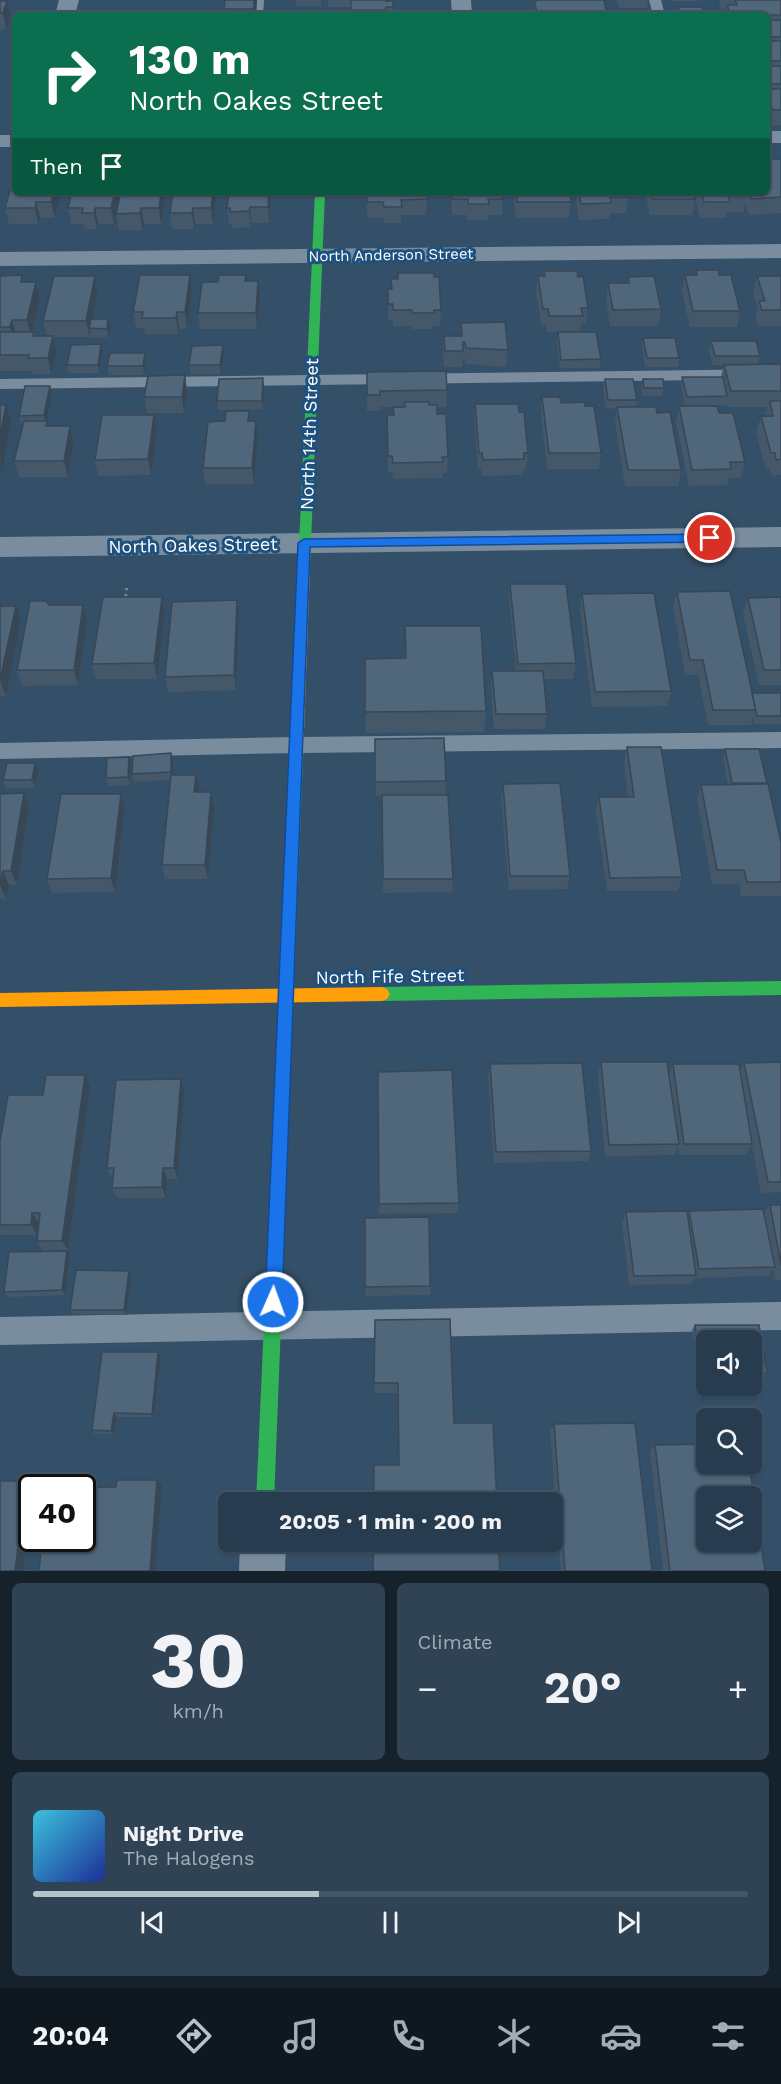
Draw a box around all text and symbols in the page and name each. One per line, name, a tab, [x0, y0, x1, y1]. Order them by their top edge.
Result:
text: 130 m	[129, 35, 251, 84]
icon: right	[30, 36, 108, 114]
text: North Oakes Street	[129, 85, 383, 117]
icon: arrive	[95, 150, 128, 183]
text: Then	[30, 154, 83, 179]
street label: North Anderson Street	[308, 245, 474, 265]
street label: North 14th Street	[296, 357, 322, 510]
pin	[684, 512, 735, 563]
icon: arrive	[693, 521, 726, 554]
street label: North Oakes Street	[108, 533, 278, 557]
street label: North Fife Street	[315, 964, 465, 988]
position arrow	[241, 1270, 305, 1334]
map controls	[696, 1330, 762, 1552]
button: sound	[696, 1330, 762, 1396]
button: search	[696, 1408, 762, 1474]
speed limit sign: 40	[18, 1474, 96, 1552]
button: layers	[696, 1486, 762, 1552]
text: 20:05 · 1 min · 200 m	[279, 1509, 502, 1534]
text: 30	[150, 1614, 247, 1706]
text: Climate	[418, 1630, 493, 1654]
text: 20°	[544, 1661, 622, 1714]
text: −	[418, 1669, 437, 1708]
text: +	[728, 1669, 748, 1708]
text: km/h	[172, 1699, 224, 1723]
text: Night Drive	[123, 1821, 244, 1846]
text: The Halogens	[123, 1846, 255, 1870]
icon: previous	[136, 1906, 169, 1939]
icon: pause	[374, 1906, 407, 1939]
icon: next	[612, 1906, 645, 1939]
icon: directions	[173, 2015, 215, 2057]
icon: music	[280, 2015, 322, 2057]
icon: phone	[387, 2015, 429, 2057]
icon: climate	[493, 2015, 535, 2057]
icon: car	[600, 2015, 642, 2057]
icon: filters	[707, 2015, 749, 2057]
text: 20:04	[32, 2020, 109, 2052]

